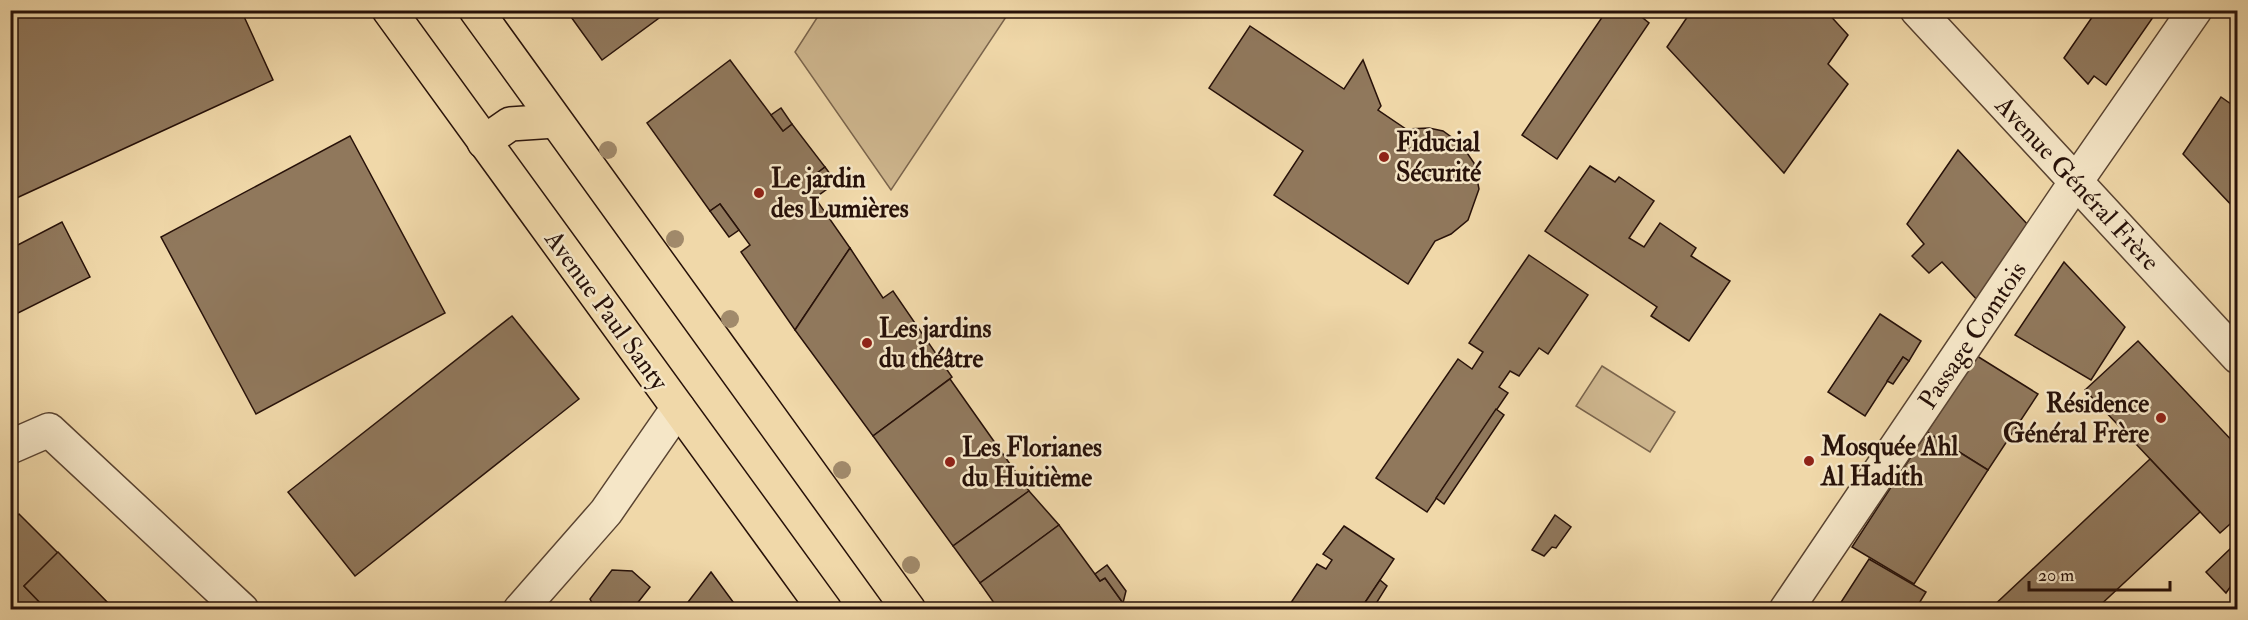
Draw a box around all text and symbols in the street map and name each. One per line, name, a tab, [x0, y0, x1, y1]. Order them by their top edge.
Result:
street label: Avenue Général Frère	[1988, 89, 2166, 278]
place label: Fiducial Sécurité	[1396, 127, 1482, 189]
marker: Fiducial Sécurité	[1377, 150, 1391, 164]
place label: Le jardin des Lumières	[771, 163, 909, 225]
marker: Le jardin des Lumières	[752, 186, 766, 200]
street label: Avenue Paul Santy	[537, 224, 675, 397]
street label: Passage Comtois	[1912, 256, 2034, 415]
place label: Les jardins du théâtre	[879, 313, 991, 375]
marker: Les jardins du théâtre	[860, 336, 874, 350]
place label: Résidence Général Frère	[2003, 388, 2149, 450]
marker: Résidence Général Frère	[2154, 411, 2168, 425]
place label: Mosquée Ahl Al Hadith	[1820, 431, 1958, 493]
place label: Les Florianes du Huitième	[962, 432, 1102, 494]
marker: Mosquée Ahl Al Hadith	[1802, 454, 1816, 468]
marker: Les Florianes du Huitième	[943, 455, 957, 469]
scale bar	[2029, 554, 2170, 592]
text: 20 m	[2038, 564, 2074, 587]

